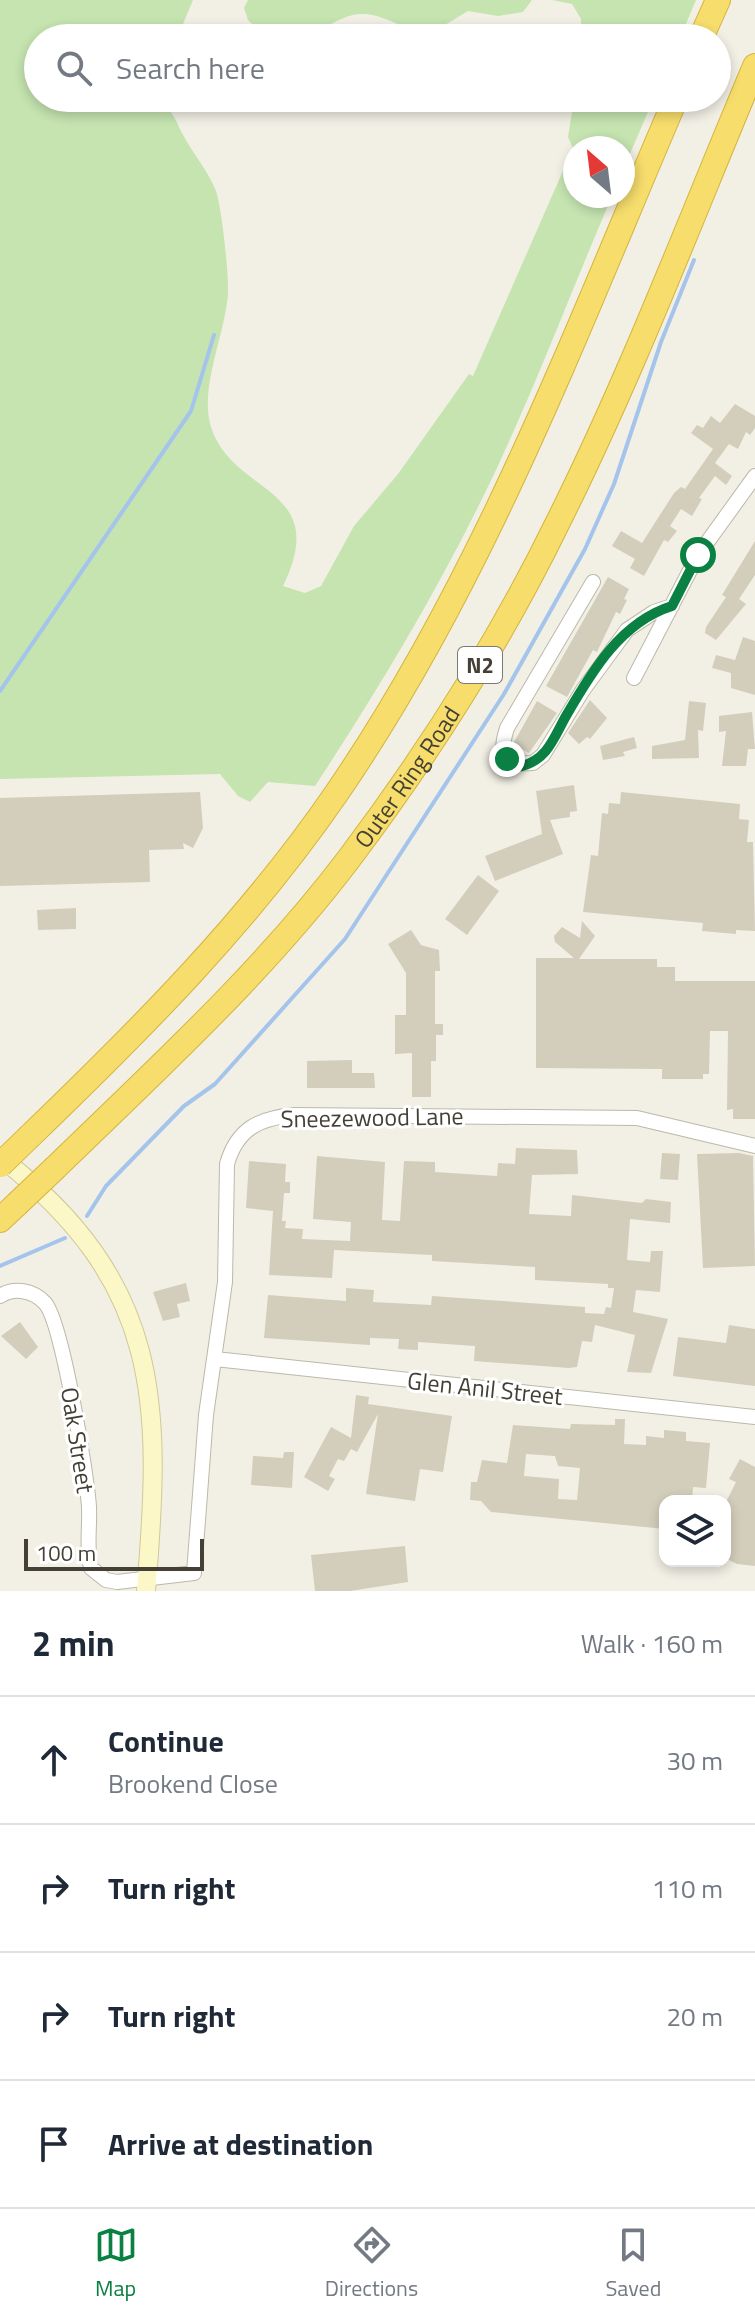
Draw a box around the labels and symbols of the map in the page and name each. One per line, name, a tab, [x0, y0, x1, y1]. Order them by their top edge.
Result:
north arrow	[563, 136, 635, 208]
route start	[680, 537, 716, 573]
road number: N2	[458, 647, 502, 683]
street label: Outer Ring Road	[345, 699, 468, 855]
route end	[489, 741, 525, 777]
street label: Sneezewood Lane	[280, 1097, 464, 1137]
street label: Glen Anil Street	[406, 1362, 565, 1414]
street label: Oak Street	[52, 1385, 104, 1496]
scale bar	[24, 1535, 204, 1571]

